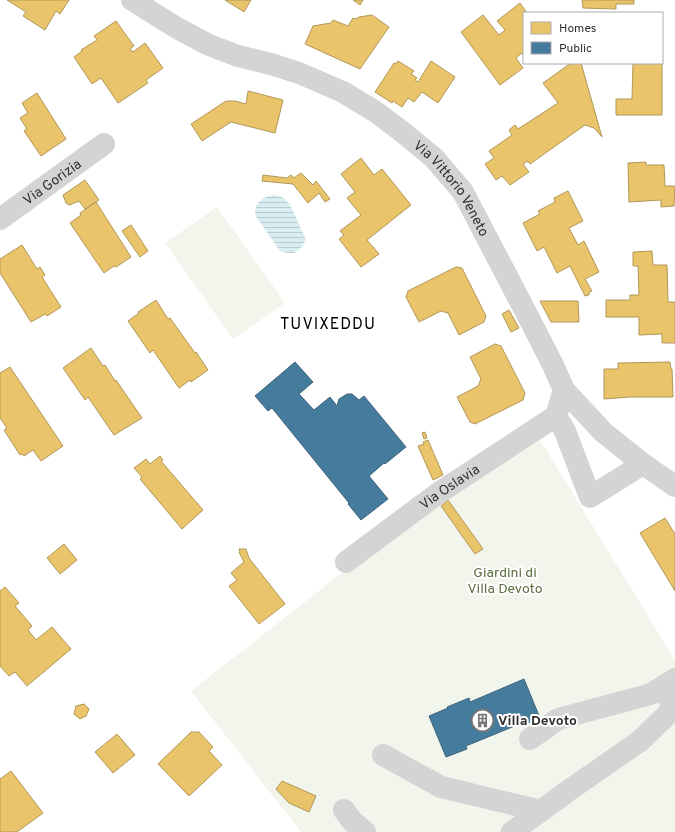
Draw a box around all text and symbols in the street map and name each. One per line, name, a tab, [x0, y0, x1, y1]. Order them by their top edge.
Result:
legend	[523, 12, 663, 64]
text: Homes	[559, 21, 596, 37]
text: Public	[559, 41, 592, 57]
street label: Via Vittorio Veneto	[409, 138, 492, 240]
street label: Via Gorizia	[20, 156, 85, 209]
district label: TUVIXEDDU	[280, 315, 376, 335]
street label: Via Oslavia	[417, 461, 483, 514]
park label: Giardini di Villa Devoto	[467, 565, 543, 598]
building icon: Villa Devoto	[469, 707, 495, 733]
place label: Villa Devoto	[498, 713, 577, 730]

